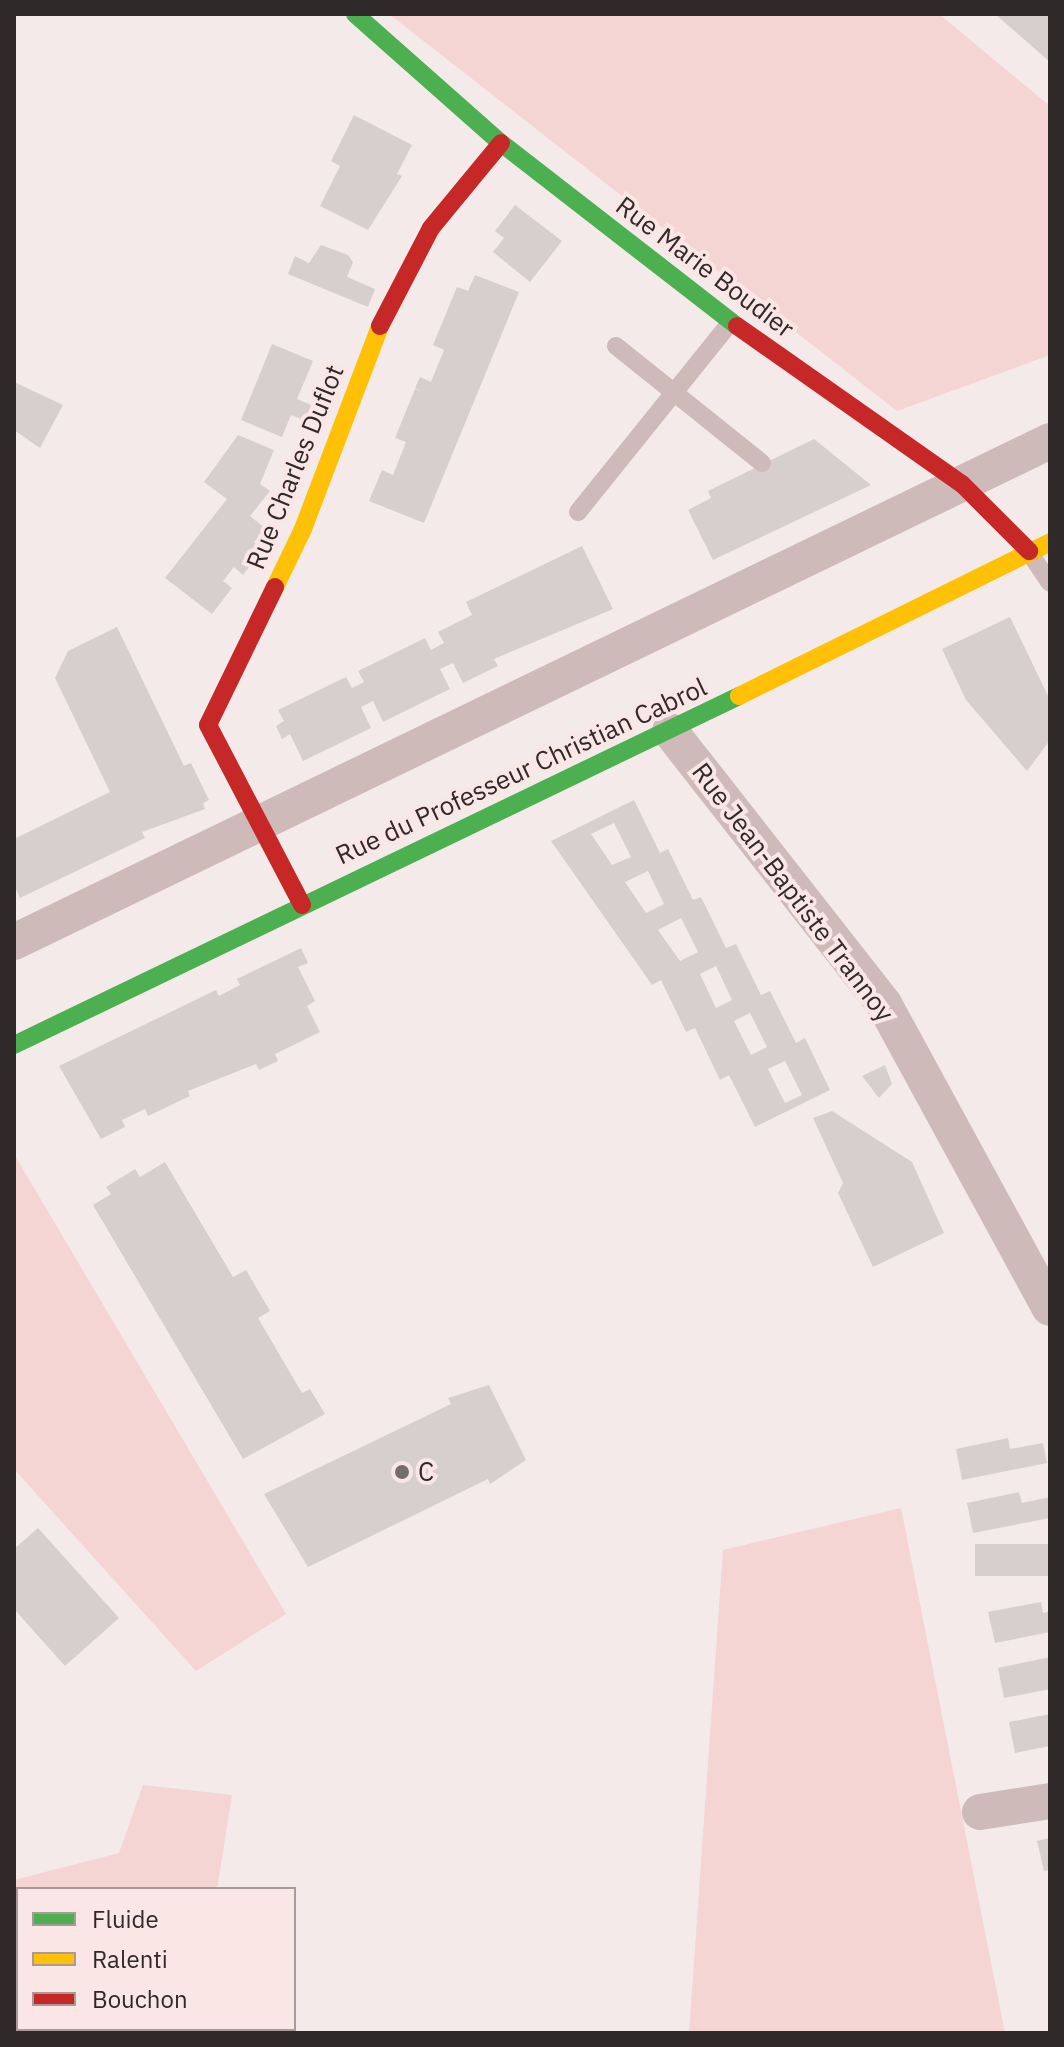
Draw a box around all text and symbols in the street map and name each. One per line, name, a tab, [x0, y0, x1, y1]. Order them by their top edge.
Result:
street label: Rue Marie Boudier	[610, 190, 800, 344]
street label: Rue Charles Duflot	[240, 360, 350, 574]
street label: Rue du Professeur Christian Cabrol	[331, 671, 711, 871]
street label: Rue Jean-Baptiste Trannoy	[686, 757, 900, 1027]
place label: C	[418, 1456, 434, 1488]
marker: C	[393, 1463, 411, 1481]
legend	[16, 1887, 296, 2031]
text: Fluide	[92, 1903, 159, 1935]
text: Ralenti	[92, 1943, 168, 1975]
text: Bouchon	[92, 1983, 188, 2015]

